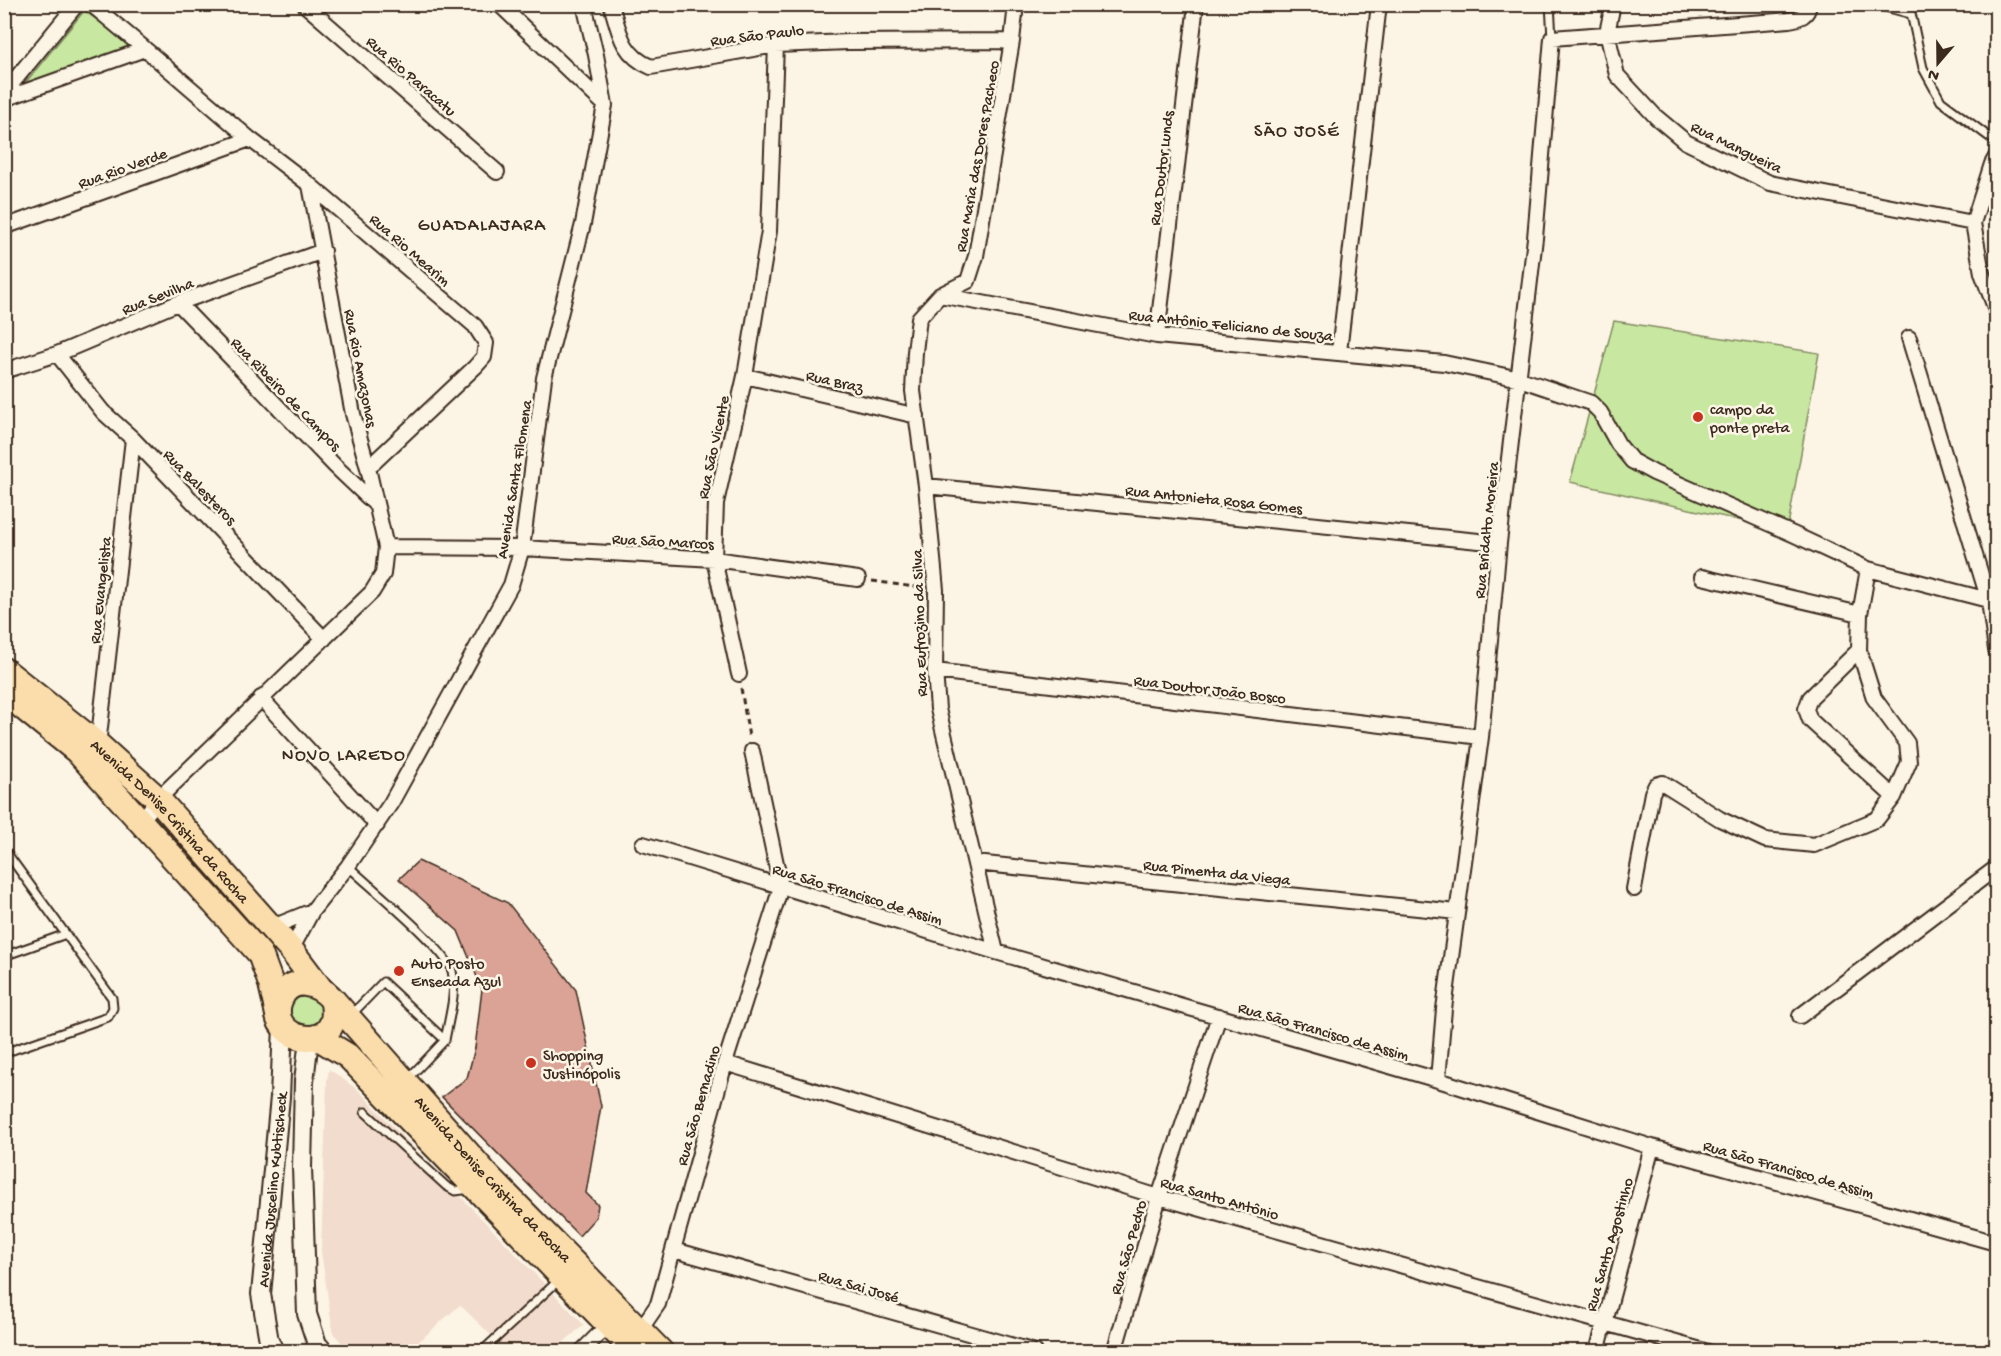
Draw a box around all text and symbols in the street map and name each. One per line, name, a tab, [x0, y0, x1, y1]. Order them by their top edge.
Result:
street label: Rua São Paulo	[710, 22, 805, 53]
street label: Rua Rio Paracatu	[361, 33, 459, 122]
north arrow	[1908, 33, 1968, 93]
street label: Rua Maria das Dores Pacheco	[953, 59, 1006, 254]
text: N	[1925, 63, 1942, 85]
street label: Rua Doutor Lunds	[1147, 109, 1180, 227]
street label: Rua Mangueira	[1687, 119, 1785, 180]
district label: SÃO JOSÉ	[1254, 122, 1340, 143]
street label: Rua Rio Verde	[76, 145, 171, 195]
street label: Rua Rio Mearim	[364, 211, 454, 292]
district label: GUADALAJARA	[418, 216, 546, 237]
street label: Rua Sevilha	[120, 275, 198, 321]
street label: Rua Antônio Feliciano de Souza	[1128, 307, 1335, 348]
street label: Rua Rio Amazonas	[338, 308, 380, 430]
street label: Rua Ribeiro de Campos	[225, 335, 344, 457]
street label: Rua Braz	[804, 368, 866, 399]
street label: Rua São Vicente	[695, 393, 736, 501]
street label: Avenida Santa Filomena	[495, 398, 539, 560]
place label: campo da ponte preta	[1709, 402, 1791, 439]
marker: campo da ponte preta	[1691, 410, 1705, 424]
street label: Rua Balesteros	[158, 447, 240, 531]
street label: Rua Bridalto Moreira	[1472, 460, 1505, 600]
street label: Rua Antonieta Rosa Gomes	[1124, 483, 1304, 520]
street label: Rua São Marcos	[611, 531, 715, 556]
street label: Rua Evangelista	[87, 535, 118, 645]
street label: Rua Eufrozino da Silva	[909, 548, 934, 697]
street label: Rua Doutor João Bosco	[1133, 673, 1287, 710]
street label: Avenida Denise Cristina da Rocha	[85, 737, 252, 909]
district label: NOVO LAREDO	[282, 746, 406, 767]
street label: Rua Pimenta da Viega	[1142, 857, 1292, 892]
street label: Rua São Francisco de Assim	[770, 861, 945, 932]
place label: Auto Posto Enseada Azul	[411, 956, 501, 993]
marker: Auto Posto Enseada Azul	[392, 964, 406, 978]
street label: Rua São Francisco de Assim	[1235, 1000, 1411, 1067]
street label: Rua São Bernadino	[674, 1044, 727, 1168]
place label: Shopping Justinópolis	[543, 1048, 621, 1085]
marker: Shopping Justinópolis	[524, 1056, 538, 1070]
street label: Avenida Juscelino Kubtischeck	[256, 1090, 293, 1288]
street label: Avenida Denise Cristina da Rocha	[409, 1093, 575, 1269]
street label: Rua São Francisco de Assim	[1700, 1138, 1876, 1205]
street label: Rua Santo Antônio	[1158, 1174, 1280, 1226]
street label: Rua Santo Agostinho	[1583, 1176, 1640, 1314]
street label: Rua São Pedro	[1108, 1199, 1153, 1297]
street label: Rua Sai José	[815, 1268, 901, 1309]

